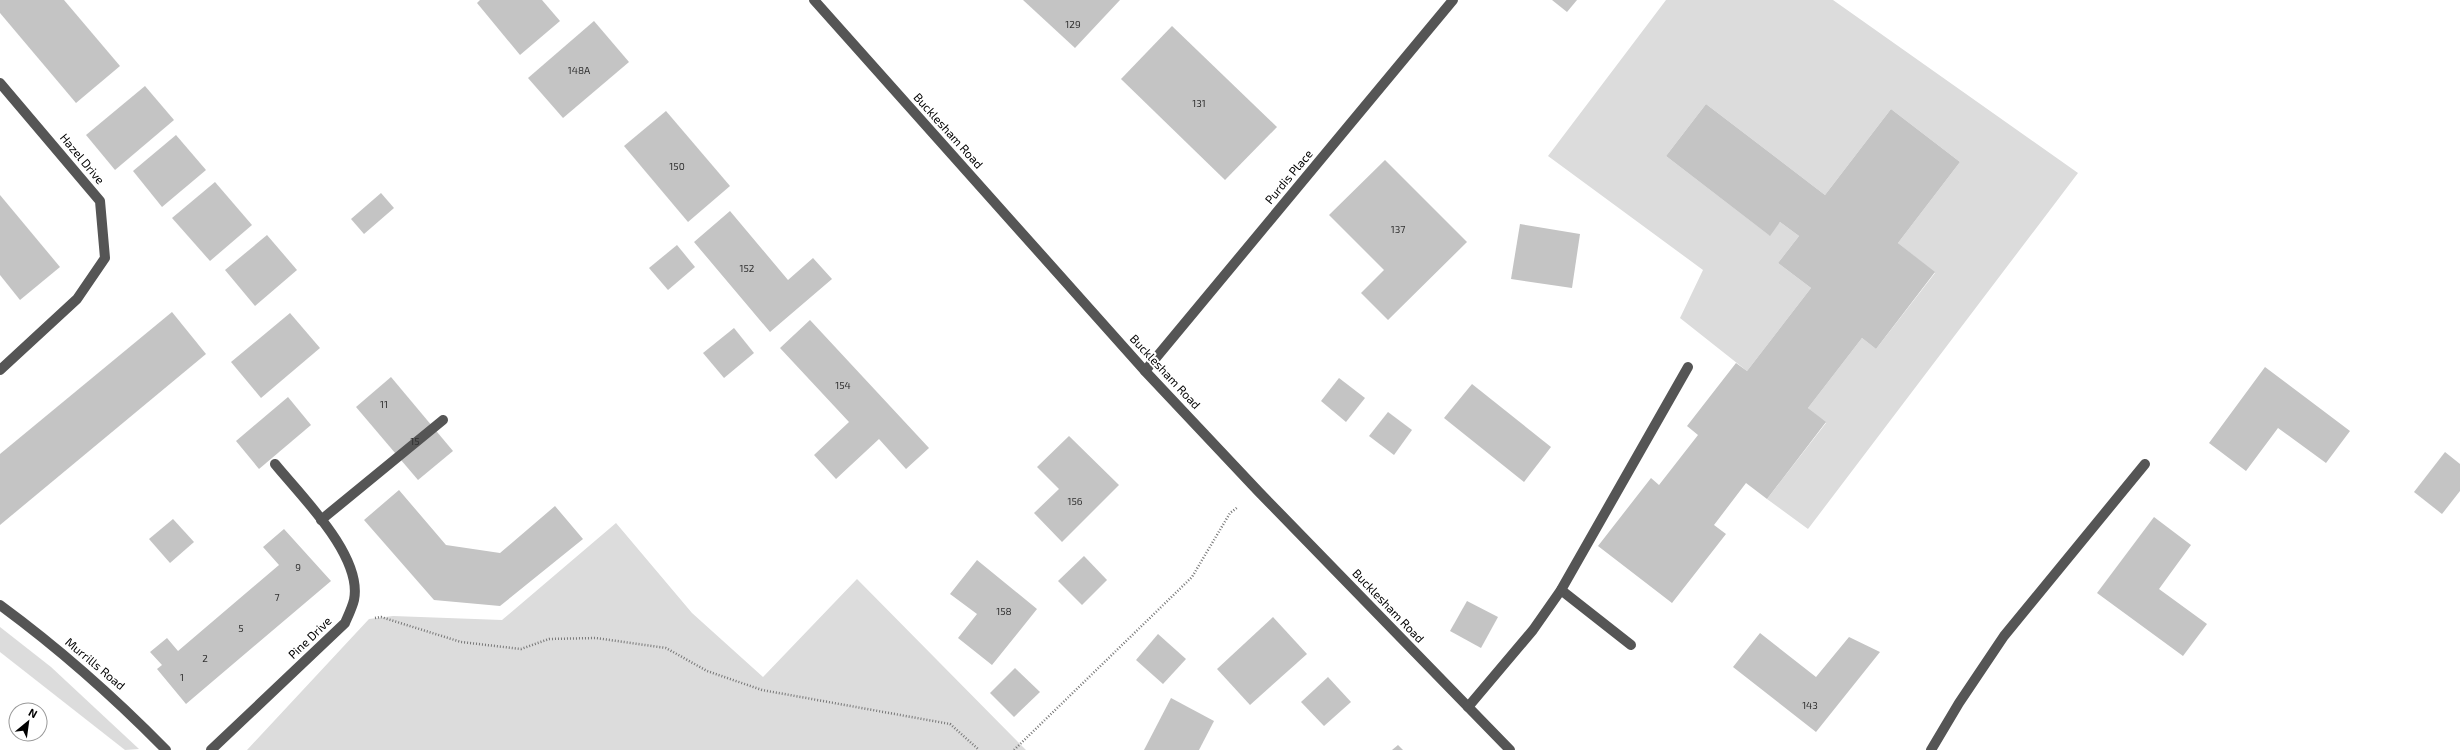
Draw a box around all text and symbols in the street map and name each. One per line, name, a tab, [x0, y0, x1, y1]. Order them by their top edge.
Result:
house number: 129	[1065, 18, 1081, 30]
house number: 148A	[568, 64, 591, 76]
street label: Bucklesham Road	[911, 90, 986, 171]
house number: 131	[1192, 97, 1206, 109]
street label: Hazel Drive	[58, 130, 108, 186]
street label: Purdis Place	[1261, 146, 1315, 206]
house number: 150	[669, 160, 685, 172]
house number: 137	[1391, 223, 1405, 235]
house number: 152	[740, 262, 755, 274]
street label: Bucklesham Road	[1128, 331, 1204, 411]
house number: 154	[835, 379, 851, 391]
house number: 11	[380, 398, 388, 410]
house number: 15	[410, 435, 420, 447]
house number: 156	[1067, 495, 1083, 507]
house number: 9	[295, 561, 301, 573]
street label: Bucklesham Road	[1350, 566, 1427, 645]
house number: 7	[274, 591, 280, 603]
house number: 158	[996, 605, 1012, 617]
street label: Pine Drive	[285, 613, 334, 661]
house number: 5	[238, 622, 244, 634]
street label: Murrills Road	[63, 634, 128, 692]
house number: 2	[202, 652, 208, 664]
house number: 1	[180, 671, 184, 683]
house number: 143	[1802, 699, 1818, 711]
north arrow	[8, 702, 48, 742]
text: N	[26, 705, 40, 720]

